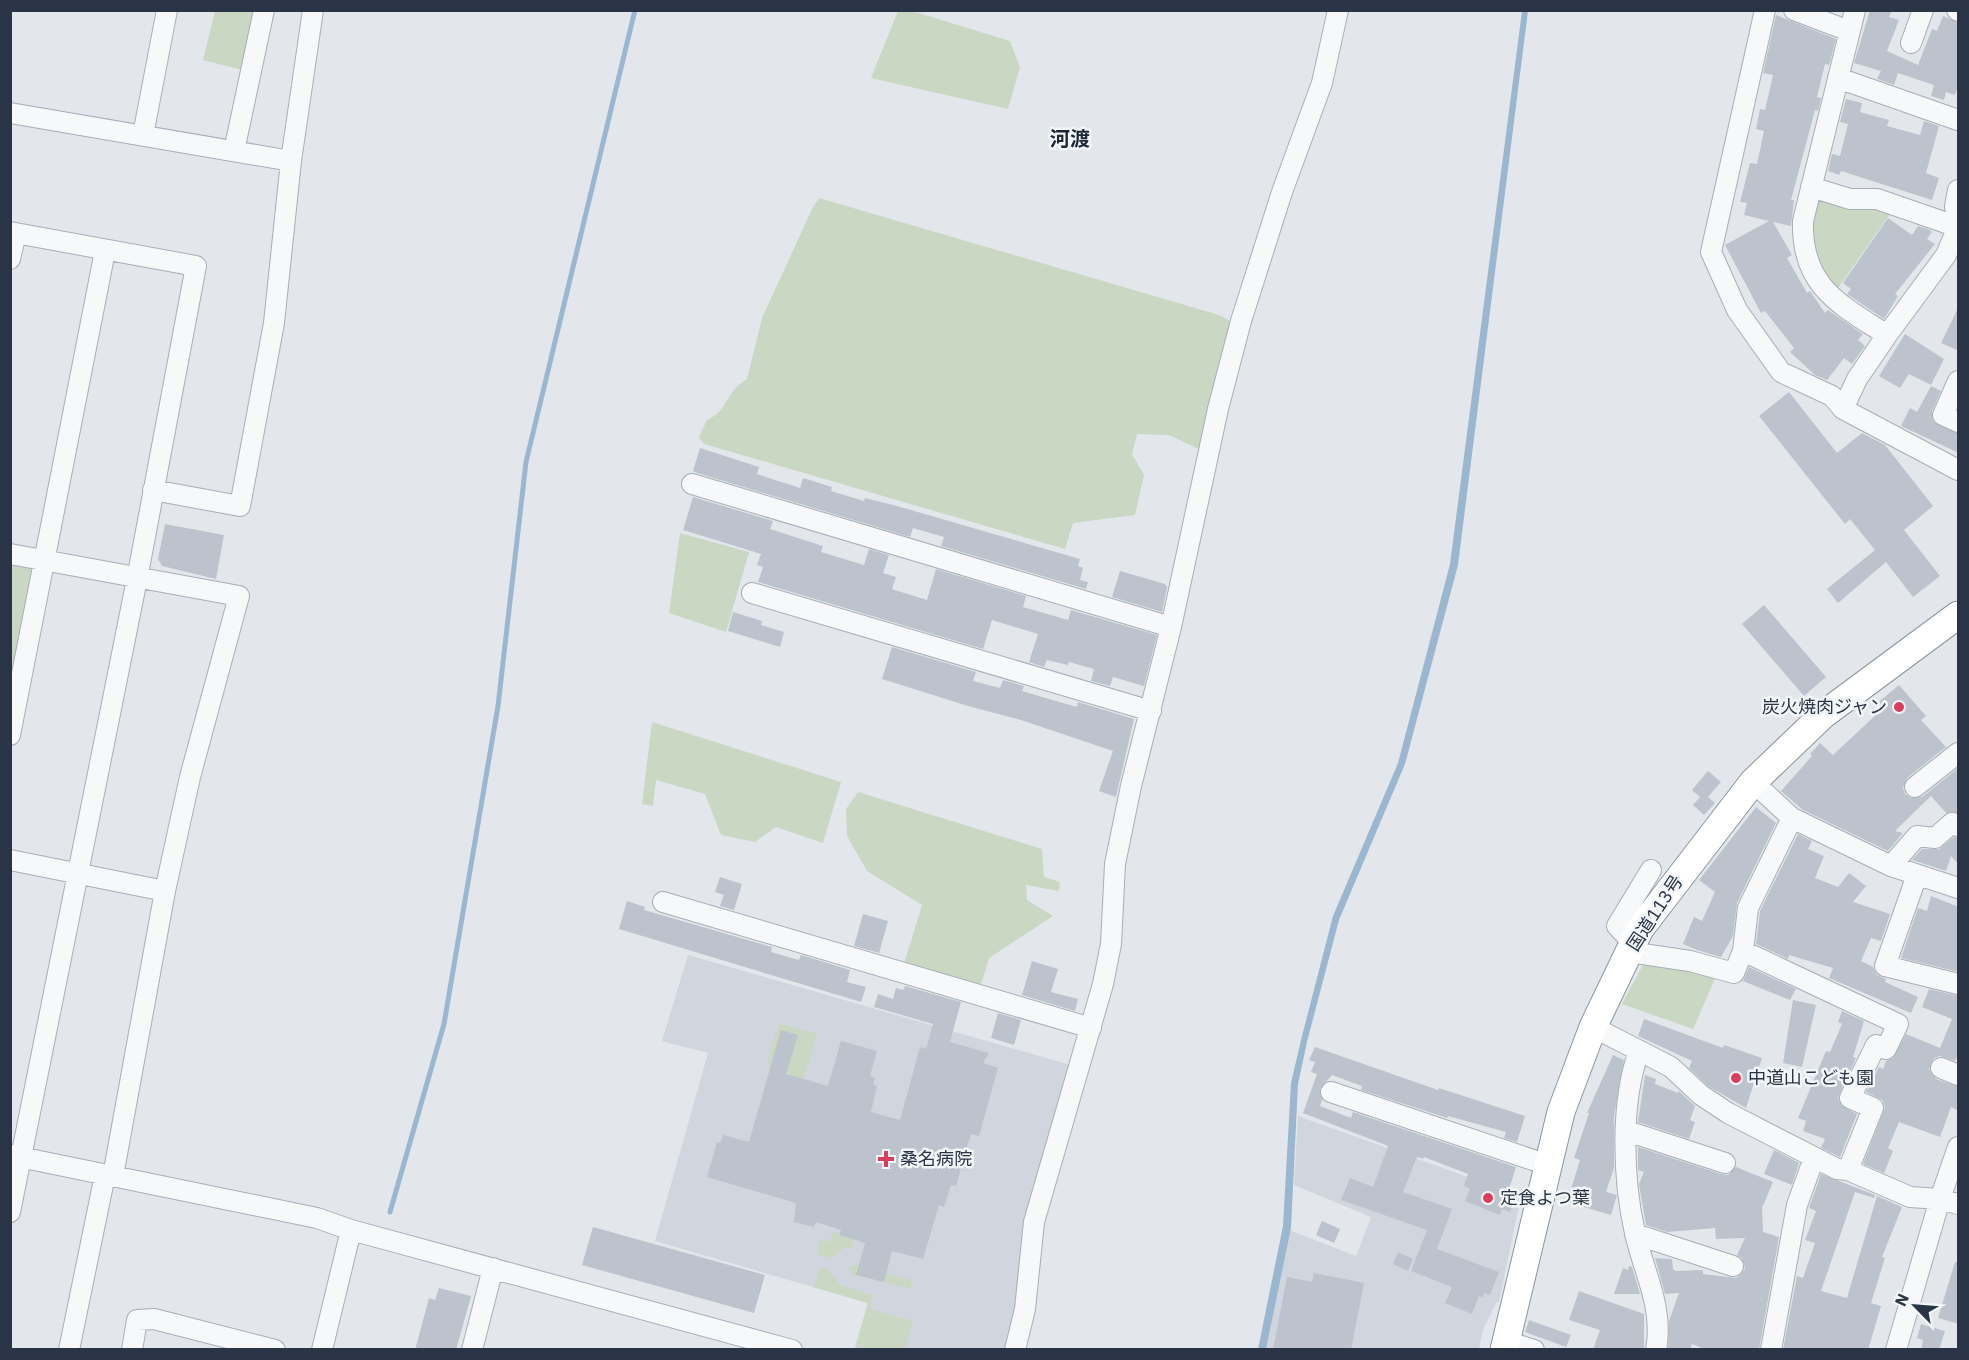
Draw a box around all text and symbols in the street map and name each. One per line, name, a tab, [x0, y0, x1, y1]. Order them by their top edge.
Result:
district label: 河渡	[1050, 125, 1090, 152]
place label: 炭火焼肉ジャン	[1762, 695, 1887, 718]
marker: 炭火焼肉ジャン	[1892, 700, 1906, 714]
street label: 国道113号	[1621, 870, 1688, 955]
place label: 中道山こども園	[1748, 1066, 1874, 1089]
marker: 中道山こども園	[1729, 1071, 1743, 1085]
place label: 桑名病院	[900, 1147, 972, 1170]
marker: 桑名病院	[877, 1150, 895, 1168]
place label: 定食よつ葉	[1500, 1186, 1590, 1209]
marker: 定食よつ葉	[1481, 1191, 1495, 1205]
north arrow	[1885, 1276, 1945, 1336]
text: N	[1890, 1290, 1913, 1309]

